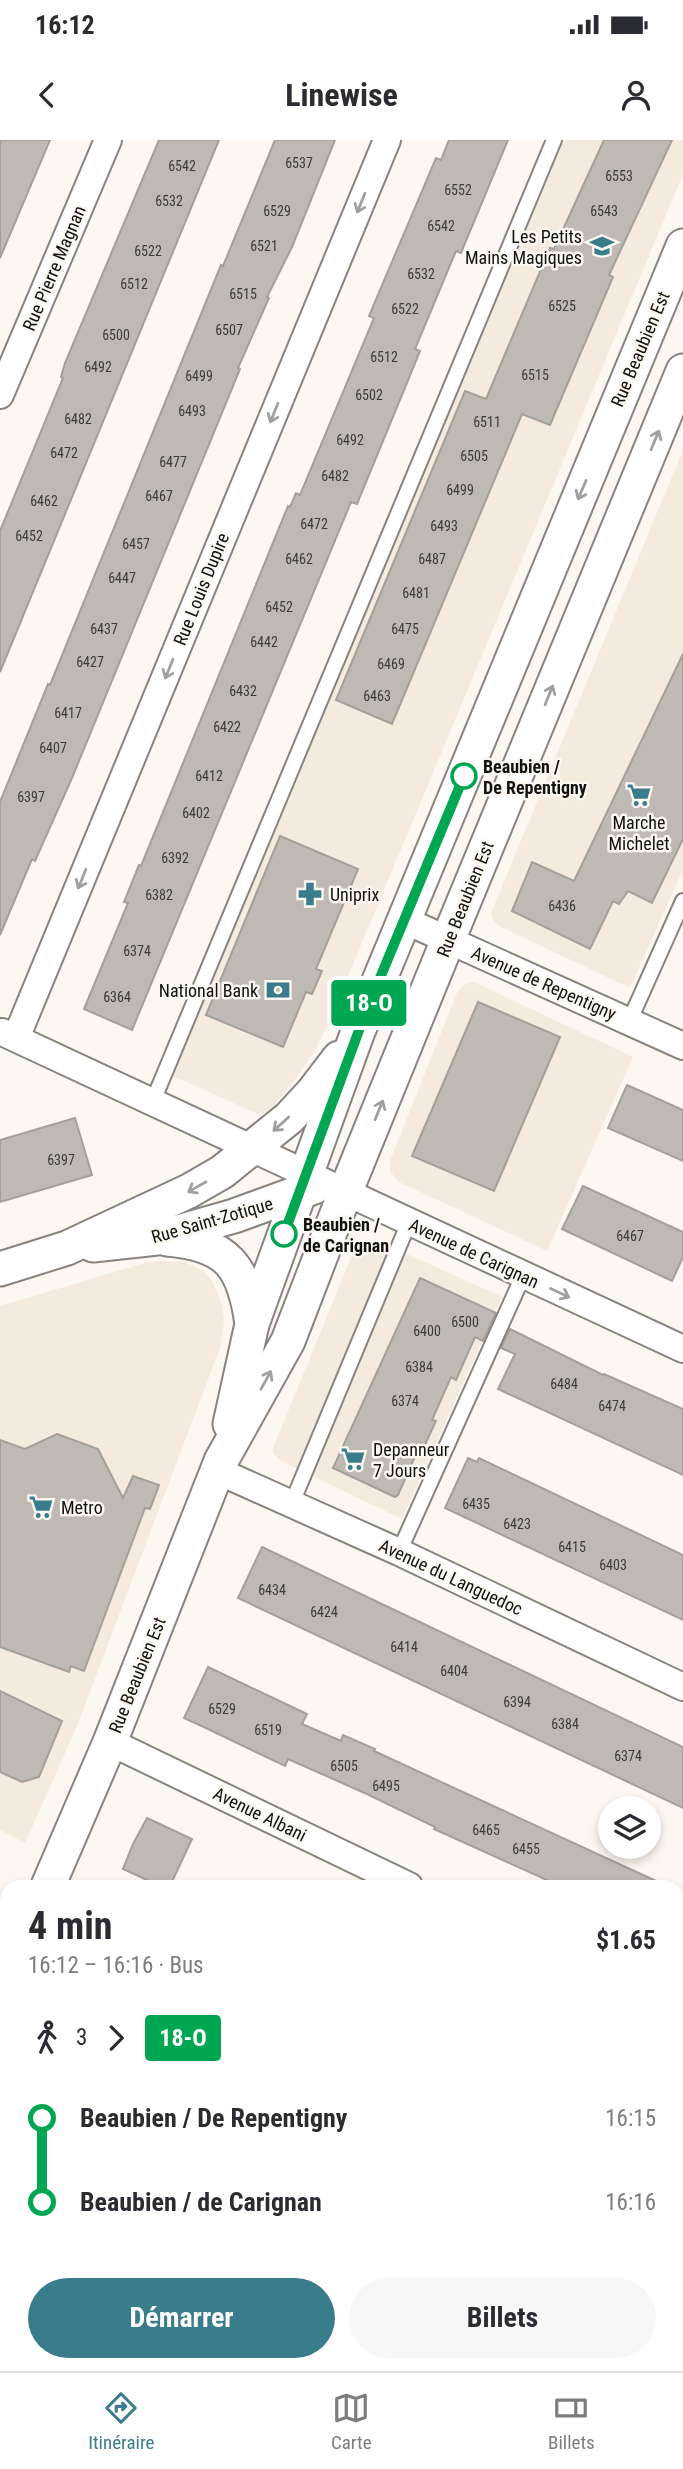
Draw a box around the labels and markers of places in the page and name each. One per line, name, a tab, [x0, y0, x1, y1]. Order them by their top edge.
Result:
place label: Les Petits Mains Magiques	[465, 226, 582, 268]
school or university icon: Les Petits Mains Magiques	[588, 232, 616, 260]
place label: Beaubien / De Repentigny	[483, 756, 587, 798]
marker: Beaubien / De Repentigny	[451, 763, 477, 789]
supermarket icon: Marche Michelet	[625, 781, 653, 809]
place label: Marche Michelet	[608, 812, 670, 854]
pharmacy icon: Uniprix	[296, 880, 324, 908]
place label: Uniprix	[330, 884, 379, 905]
bank icon: National Bank	[264, 976, 292, 1004]
place label: National Bank	[159, 980, 258, 1001]
place label: Beaubien / de Carignan	[303, 1214, 389, 1256]
marker: Beaubien / de Carignan	[271, 1221, 297, 1247]
place label: Depanneur 7 Jours	[373, 1439, 450, 1481]
supermarket icon: Depanneur 7 Jours	[339, 1445, 367, 1473]
supermarket icon: Metro	[27, 1493, 55, 1521]
place label: Metro	[61, 1497, 103, 1518]

